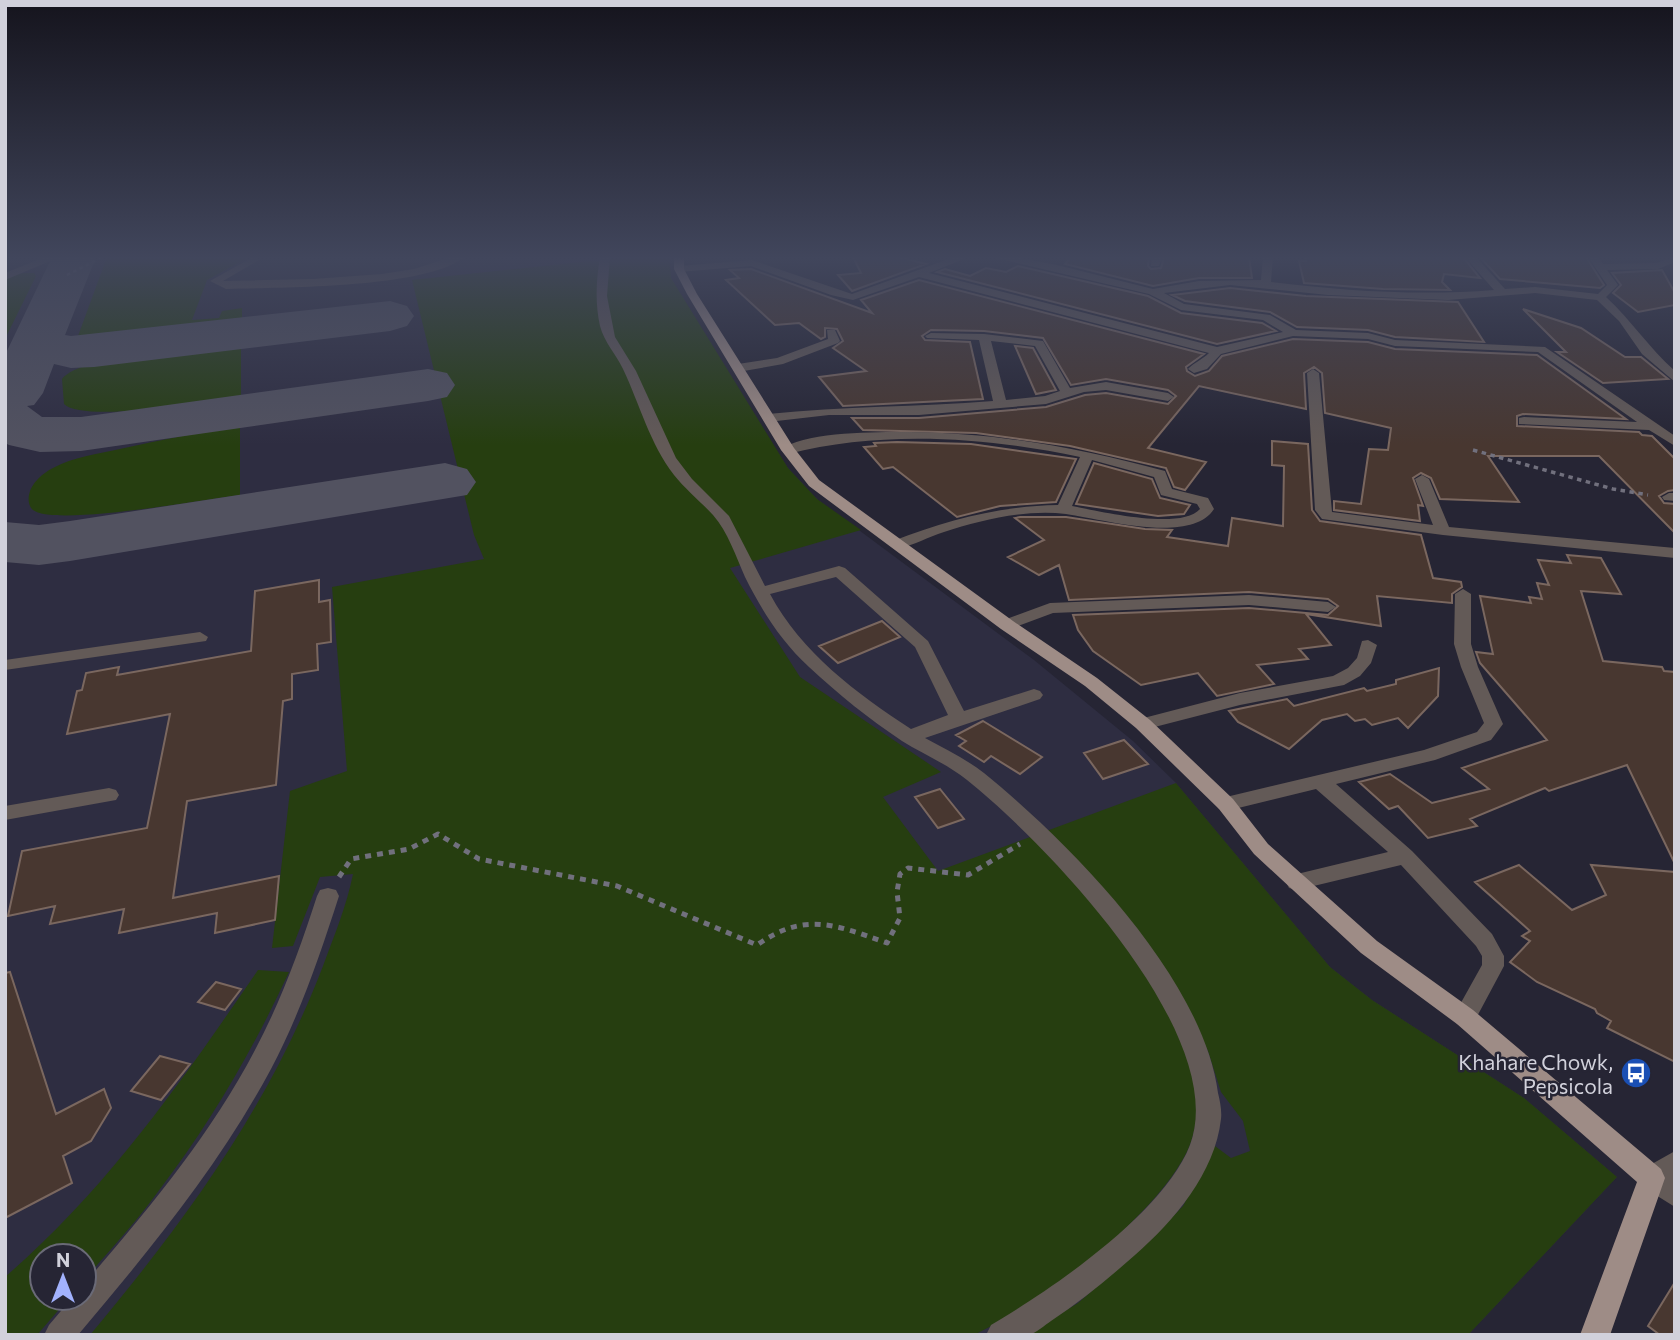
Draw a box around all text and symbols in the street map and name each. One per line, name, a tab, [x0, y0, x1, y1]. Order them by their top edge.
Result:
place label: Khahare Chowk, Pepsicola	[1458, 1049, 1613, 1098]
bus stop icon: Khahare Chowk, Pepsicola	[1619, 1056, 1653, 1090]
north arrow	[28, 1242, 98, 1312]
text: N	[56, 1248, 70, 1271]

